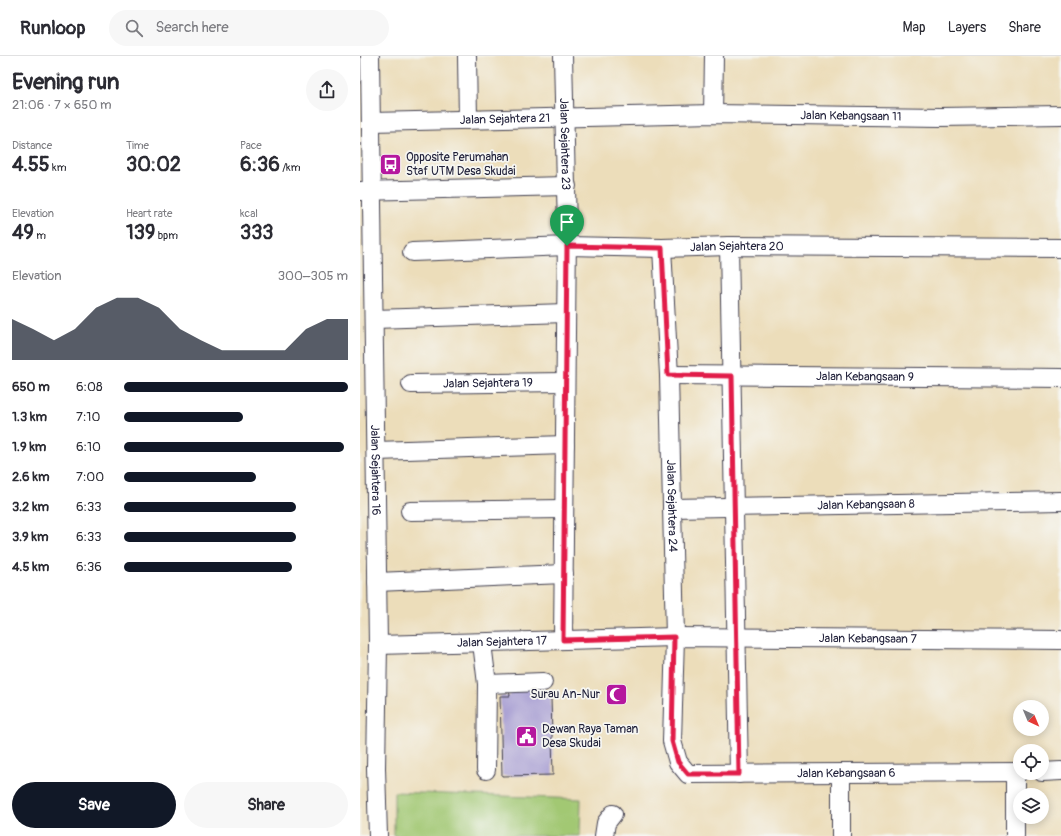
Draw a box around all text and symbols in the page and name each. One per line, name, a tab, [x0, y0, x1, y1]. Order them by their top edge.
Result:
search box	[109, 10, 389, 46]
text: Runloop	[20, 16, 85, 40]
icon: search	[123, 17, 145, 39]
text: Search here	[155, 18, 229, 37]
text: Map	[903, 19, 926, 36]
text: Layers	[948, 19, 986, 36]
text: Share	[1008, 19, 1041, 36]
text: Evening run	[12, 68, 120, 96]
button: share	[306, 69, 348, 111]
text: 21:06 · 7 × 650 m	[12, 97, 112, 113]
street label: Jalan Sejahtera 23	[556, 98, 574, 190]
street label: Jalan Kebangsaan 11	[800, 108, 901, 124]
street label: Jalan Sejahtera 21	[460, 110, 550, 127]
text: Distance	[12, 139, 52, 152]
text: Time	[126, 139, 149, 152]
text: Pace	[240, 139, 262, 152]
place label: Opposite Perumahan Staf UTM Desa Skudai	[406, 150, 515, 179]
bus stop icon: Opposite Perumahan Staf UTM Desa Skudai	[377, 151, 403, 177]
text: 4.55	[12, 152, 50, 177]
text: 30:02	[126, 152, 181, 177]
text: 6:36	[240, 152, 280, 177]
text: km	[50, 161, 66, 174]
text: /km	[280, 161, 300, 174]
pin	[550, 205, 584, 246]
text: Elevation	[12, 207, 54, 220]
text: Heart rate	[126, 207, 172, 220]
text: kcal	[240, 207, 258, 220]
icon: arrive	[556, 211, 578, 233]
text: 49	[12, 220, 34, 245]
text: 139	[126, 220, 155, 245]
text: 333	[240, 220, 273, 245]
text: m	[34, 229, 46, 242]
text: bpm	[155, 229, 178, 242]
street label: Jalan Sejahtera 20	[690, 238, 784, 255]
text: Elevation	[12, 268, 62, 284]
text: 300–305 m	[278, 268, 348, 284]
street label: Jalan Kebangsaan 9	[816, 369, 914, 384]
street label: Jalan Sejahtera 19	[443, 375, 533, 391]
text: 650 m	[12, 379, 50, 395]
text: 6:08	[76, 379, 102, 395]
text: 1.3 km	[12, 409, 47, 425]
text: 7:10	[76, 409, 100, 425]
street label: Jalan Sejahtera 16	[368, 425, 384, 515]
text: 1.9 km	[12, 439, 46, 455]
text: 6:10	[76, 439, 101, 455]
street label: Jalan Sejahtera 24	[663, 459, 681, 552]
text: 2.6 km	[12, 469, 49, 485]
text: 7:00	[76, 469, 104, 485]
street label: Jalan Kebangsaan 8	[817, 496, 915, 513]
text: 3.2 km	[12, 499, 49, 515]
text: 6:33	[76, 499, 102, 515]
text: 3.9 km	[12, 529, 49, 545]
text: 6:33	[76, 529, 102, 545]
text: 4.5 km	[12, 559, 49, 575]
text: 6:36	[76, 559, 102, 575]
street label: Jalan Kebangsaan 7	[819, 631, 918, 646]
street label: Jalan Sejahtera 17	[457, 633, 548, 650]
mosque icon: Surau An-Nur	[603, 681, 629, 707]
place label: Surau An-Nur	[531, 687, 601, 702]
north arrow	[1013, 700, 1049, 736]
map controls	[1013, 700, 1049, 824]
place label: Dewan Raya Taman Desa Skudai	[542, 722, 638, 751]
public building icon: Dewan Raya Taman Desa Skudai	[514, 723, 540, 749]
button: locate	[1013, 744, 1049, 780]
street label: Jalan Kebangsaan 6	[797, 765, 896, 781]
button: Save	[12, 782, 176, 828]
button: Share	[184, 782, 348, 828]
button: layers	[1013, 788, 1049, 824]

